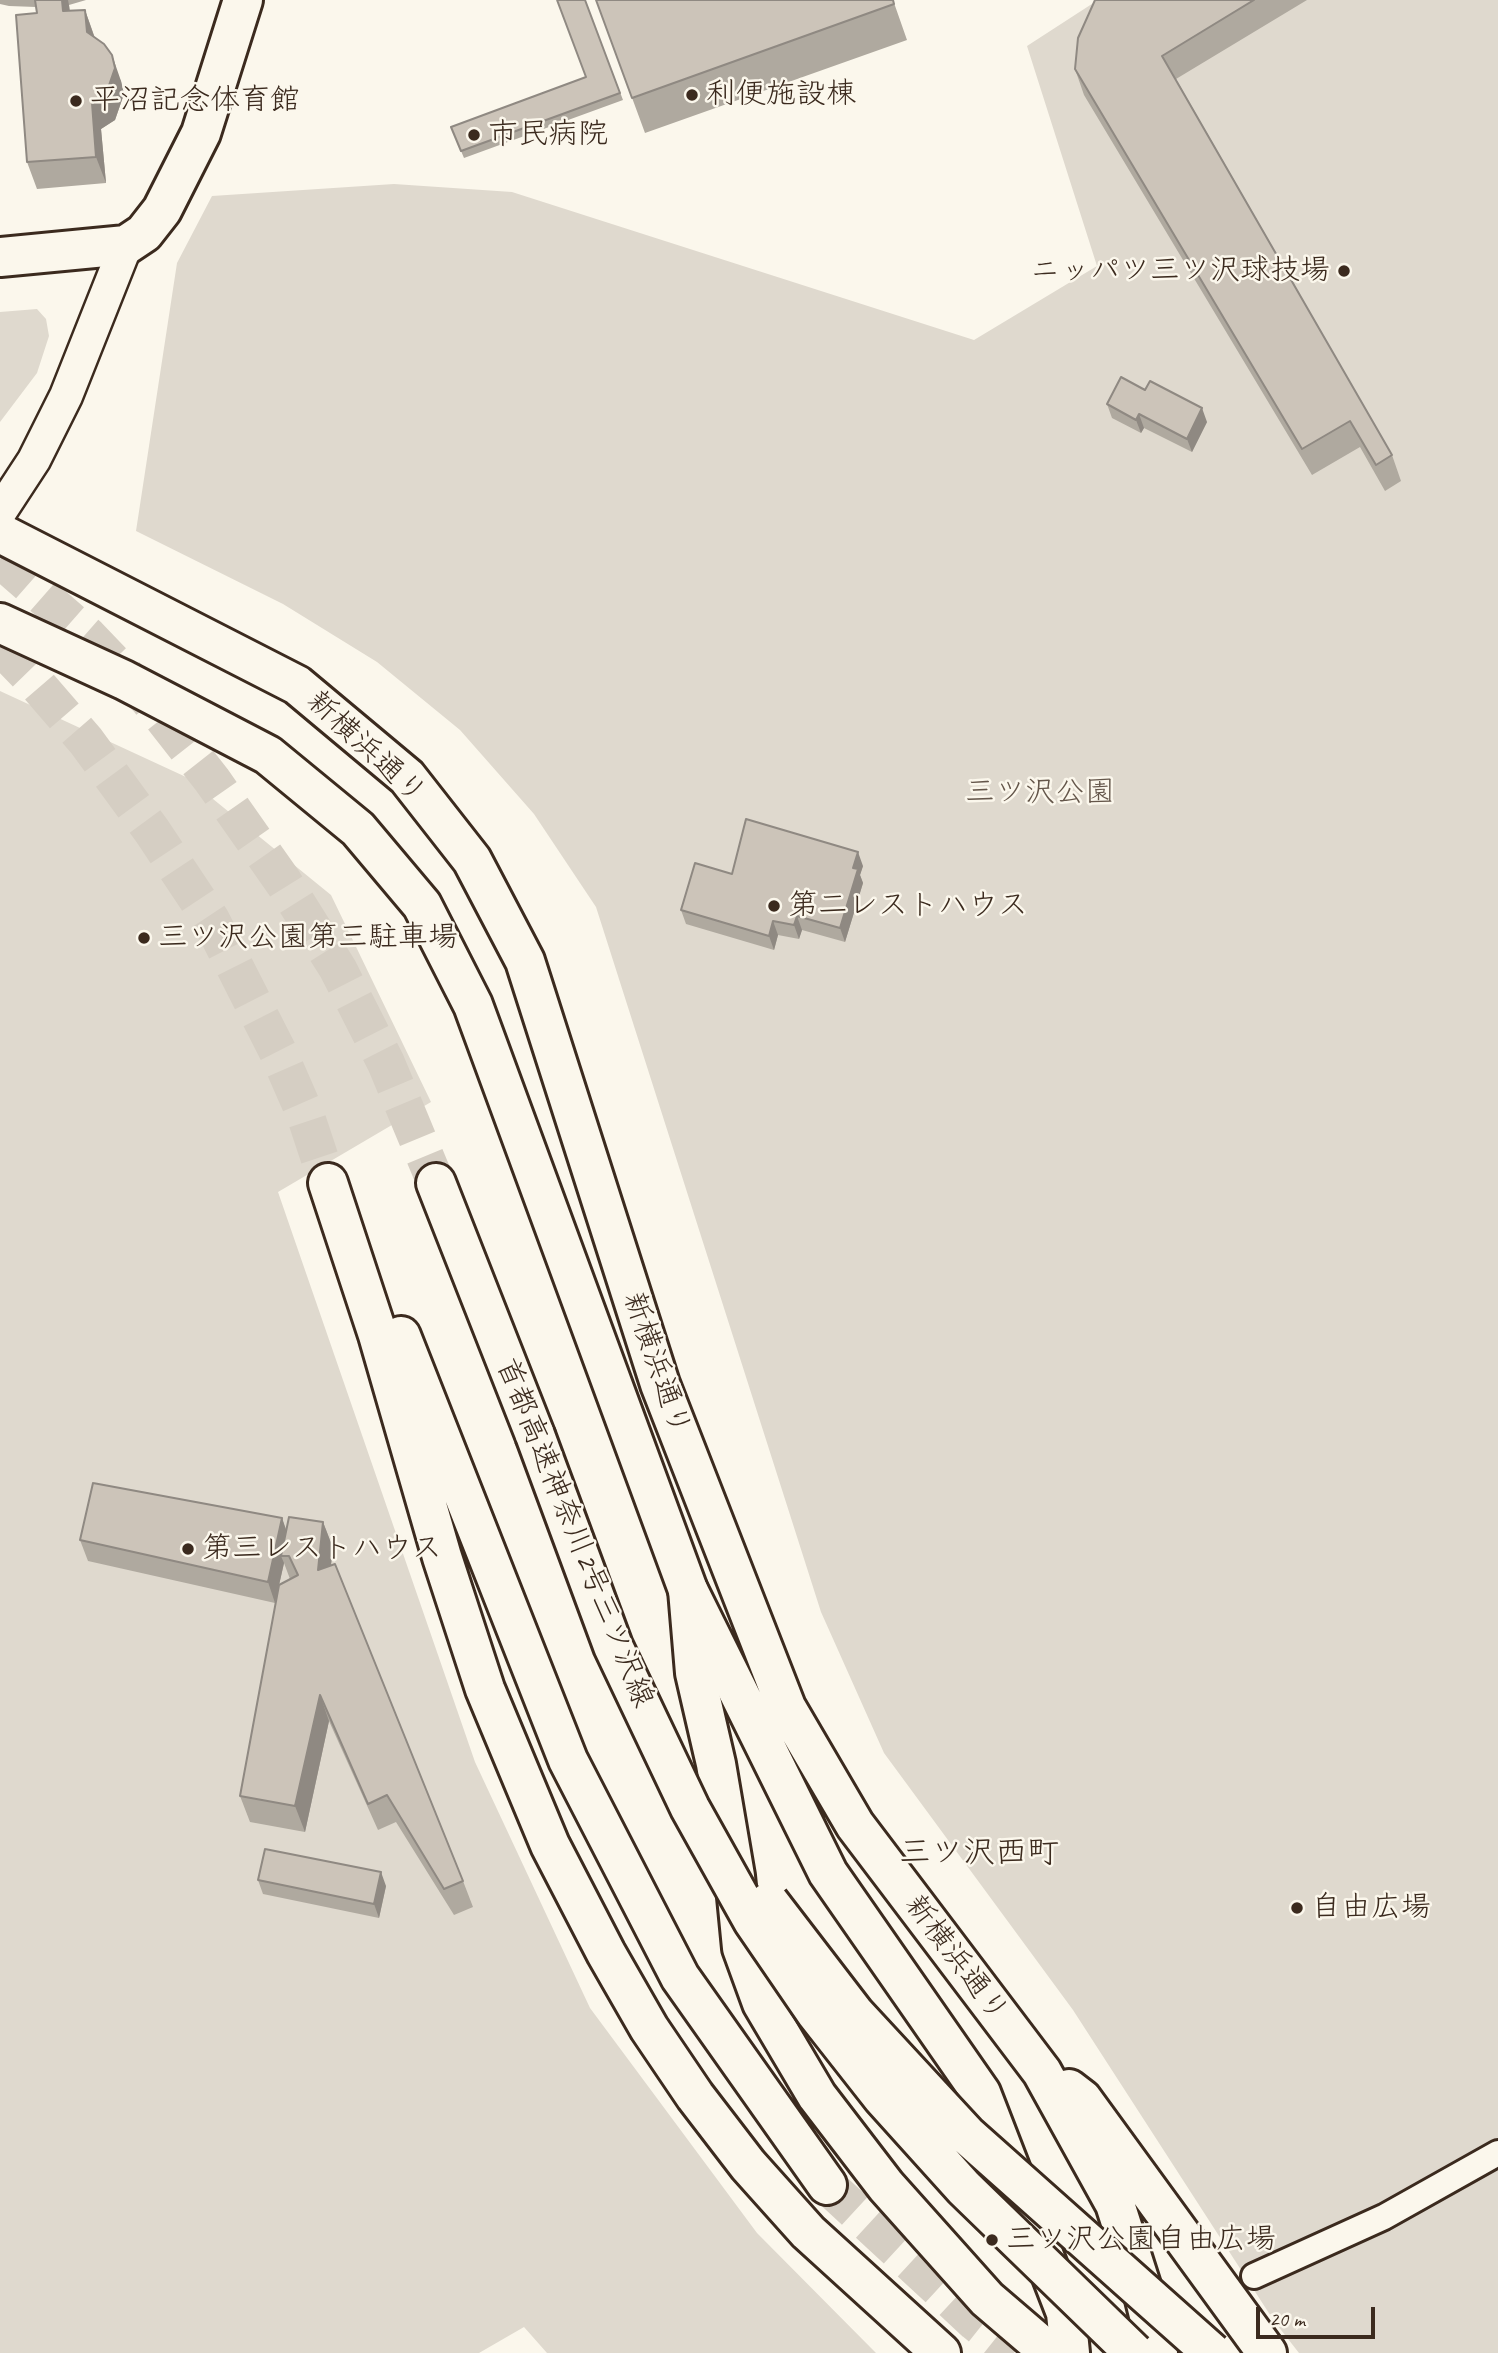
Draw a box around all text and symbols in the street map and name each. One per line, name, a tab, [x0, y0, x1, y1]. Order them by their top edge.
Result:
place label: 利便施設棟	[706, 77, 856, 113]
place label: 平沼記念体育館	[90, 83, 300, 119]
marker: 利便施設棟	[684, 87, 700, 103]
marker: 平沼記念体育館	[68, 93, 84, 109]
place label: 市民病院	[488, 117, 608, 153]
marker: 市民病院	[466, 127, 482, 143]
place label: ニッパツ三ツ沢球技場	[1030, 253, 1330, 289]
marker: ニッパツ三ツ沢球技場	[1336, 263, 1352, 279]
street label: 新横浜通り	[299, 684, 433, 812]
park label: 三ツ沢公園	[965, 775, 1115, 811]
place label: 第二レストハウス	[788, 888, 1028, 924]
marker: 第二レストハウス	[766, 898, 782, 914]
place label: 三ツ沢公園第三駐車場	[158, 920, 458, 956]
marker: 三ツ沢公園第三駐車場	[136, 930, 152, 946]
street label: 新横浜通り	[615, 1287, 697, 1441]
street label: 首都高速神奈川2号三ツ沢線	[487, 1353, 661, 1713]
place label: 第三レストハウス	[202, 1531, 442, 1567]
marker: 第三レストハウス	[180, 1541, 196, 1557]
district label: 三ツ沢西町	[899, 1835, 1059, 1873]
street label: 新横浜通り	[896, 1888, 1016, 2030]
place label: 自由広場	[1311, 1890, 1431, 1926]
marker: 自由広場	[1289, 1900, 1305, 1916]
place label: 三ツ沢公園自由広場	[1006, 2222, 1276, 2258]
marker: 三ツ沢公園自由広場	[984, 2232, 1000, 2248]
scale bar	[1260, 2294, 1379, 2338]
text: 20 m	[1269, 2306, 1305, 2332]

